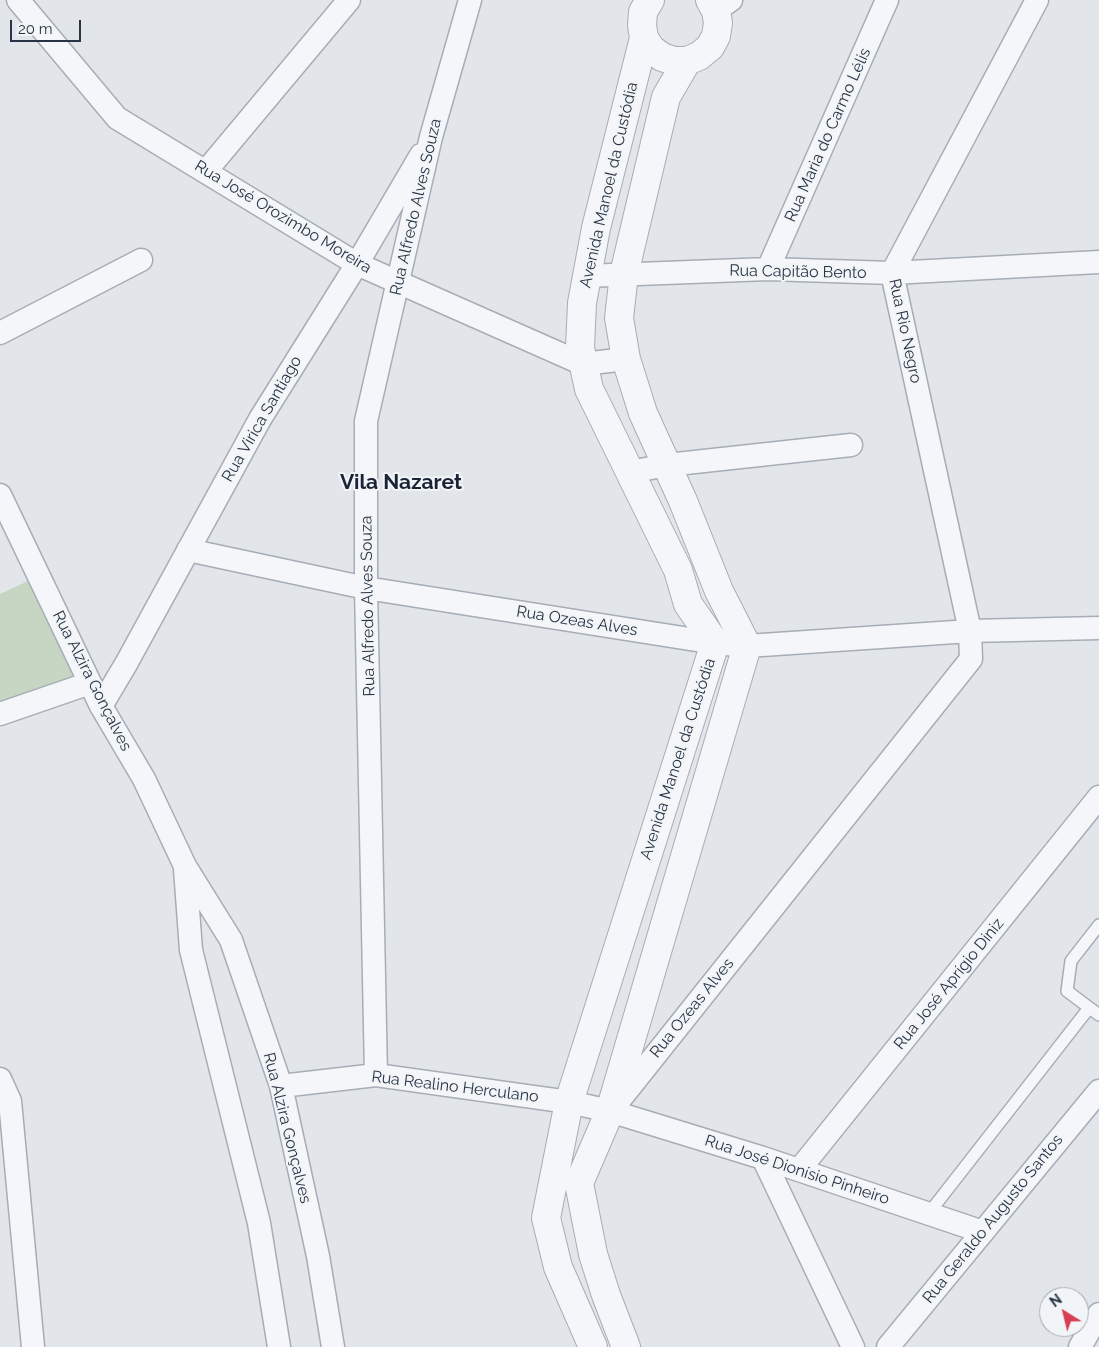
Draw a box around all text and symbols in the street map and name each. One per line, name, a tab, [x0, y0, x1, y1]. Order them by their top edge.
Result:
scale bar	[12, 10, 84, 42]
text: 20 m	[18, 20, 53, 38]
street label: Rua Maria do Carmo Lélis	[781, 45, 875, 225]
street label: Avenida Manoel da Custódia	[576, 80, 642, 290]
street label: Rua Alfredo Alves Souza	[386, 117, 446, 297]
street label: Rua José Orozimbo Moreira	[191, 156, 375, 278]
street label: Rua Capitão Bento	[729, 261, 867, 283]
street label: Rua Rio Negro	[885, 277, 925, 385]
street label: Rua Virica Santiago	[218, 353, 306, 485]
district label: Vila Nazaret	[340, 470, 462, 496]
street label: Rua Alfredo Alves Souza	[357, 515, 379, 697]
street label: Rua Ozeas Alves	[515, 602, 639, 640]
street label: Rua Alzira Gonçalves	[48, 608, 136, 754]
street label: Avenida Manoel da Custódia	[636, 656, 720, 862]
street label: Rua José Aprígio Diniz	[890, 915, 1008, 1053]
street label: Rua Ozeas Alves	[646, 954, 738, 1062]
street label: Rua Alzira Gonçalves	[259, 1051, 315, 1205]
street label: Rua Realino Herculano	[370, 1067, 540, 1107]
street label: Rua José Dionísio Pinheiro	[702, 1131, 892, 1209]
street label: Rua Geraldo Augusto Santos	[919, 1131, 1067, 1307]
north arrow	[1039, 1287, 1089, 1337]
text: N	[1047, 1291, 1065, 1310]

